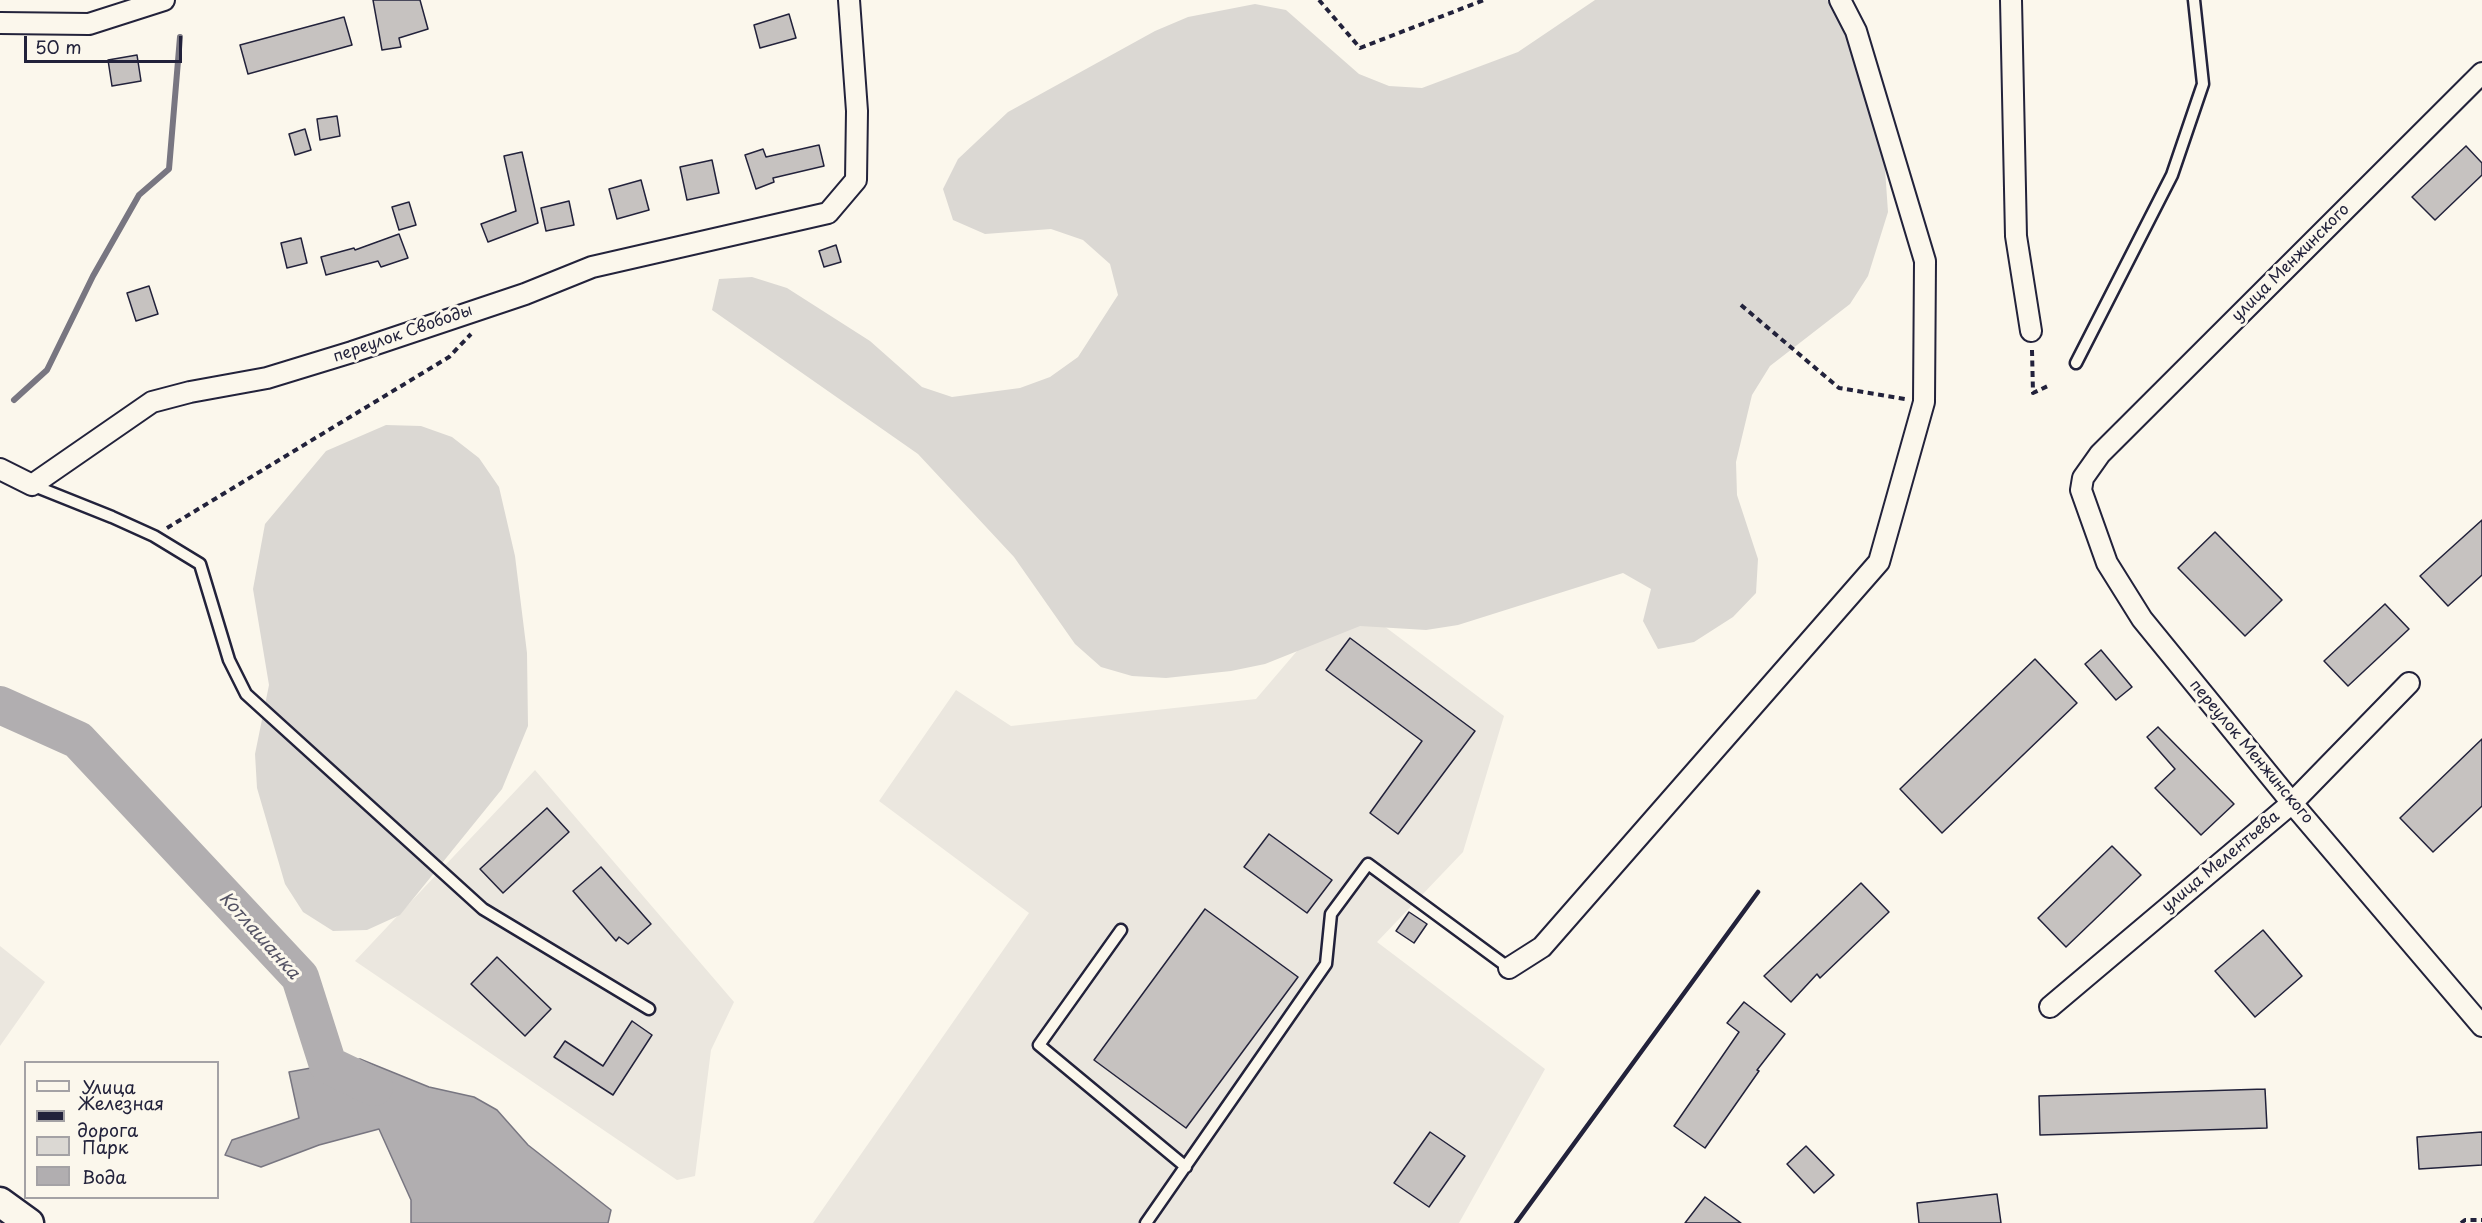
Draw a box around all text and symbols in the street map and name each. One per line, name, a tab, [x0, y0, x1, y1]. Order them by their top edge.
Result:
scale bar	[27, 24, 184, 62]
text: 50 m	[35, 33, 82, 60]
street label: улица Менжинского	[2228, 200, 2354, 326]
street label: переулок Свободы	[331, 301, 475, 367]
street label: переулок Менжинского	[2185, 676, 2317, 828]
street label: улица Мелентьева	[2158, 807, 2284, 917]
water label: Котлашанка	[214, 888, 304, 984]
legend	[24, 1061, 219, 1199]
text: Улица	[82, 1073, 136, 1100]
text: Железная дорога	[77, 1089, 164, 1143]
text: Парк	[82, 1133, 128, 1160]
text: Вода	[82, 1163, 127, 1190]

